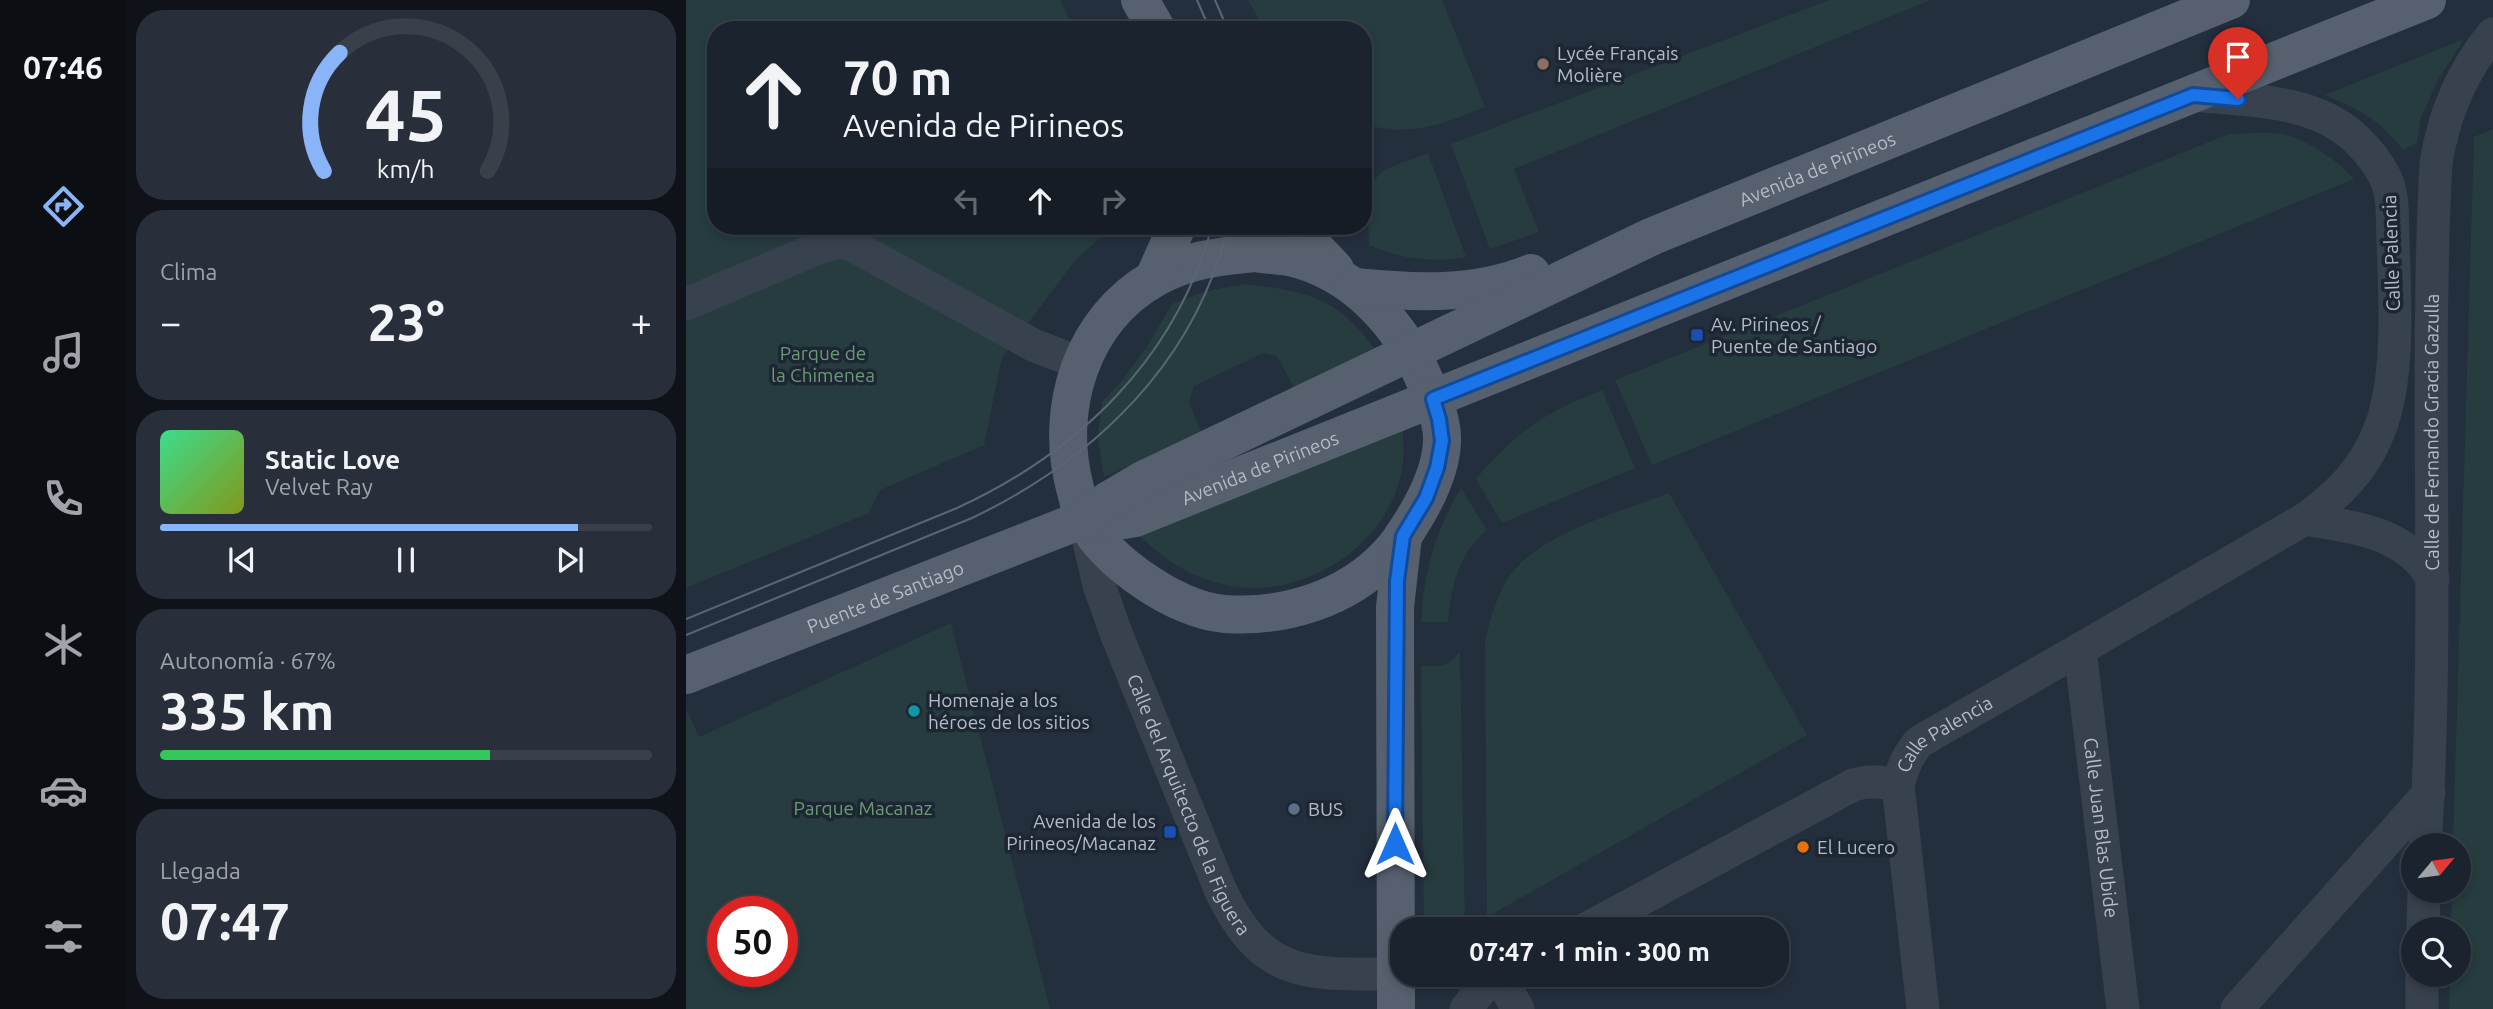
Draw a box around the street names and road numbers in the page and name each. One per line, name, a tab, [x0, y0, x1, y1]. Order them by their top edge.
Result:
street label: Avenida de Pirineos	[1736, 127, 1899, 211]
street label: Calle Palencia	[2378, 194, 2404, 312]
street label: Calle de Fernando Gracia Gazulla	[2420, 293, 2443, 571]
street label: Avenida de Pirineos	[1178, 427, 1342, 509]
street label: Puente de Santiago	[804, 556, 967, 638]
street label: Calle del Arquitecto de la Figuera	[1123, 671, 1255, 940]
street label: Calle Palencia	[1892, 691, 1996, 776]
street label: Calle Juan Blas Ubide	[2080, 736, 2123, 919]

